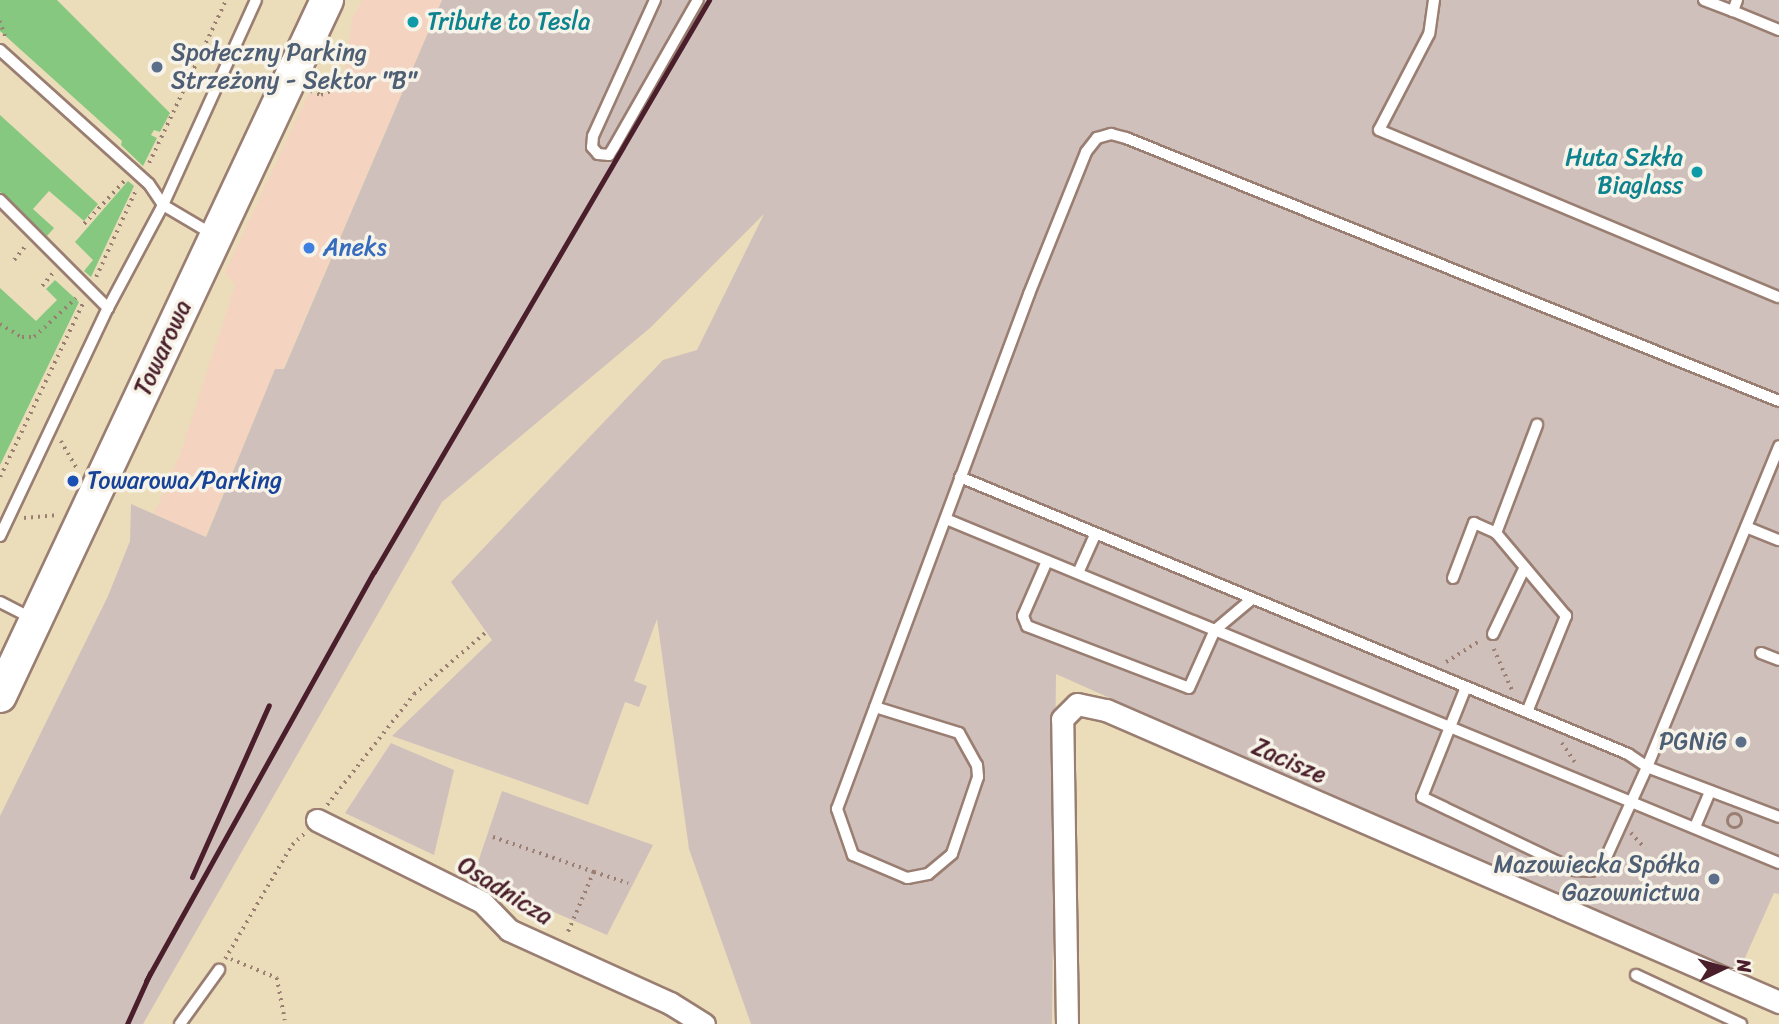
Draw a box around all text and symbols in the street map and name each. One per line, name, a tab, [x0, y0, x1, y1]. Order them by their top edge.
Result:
place label: Tribute to Tesla	[427, 8, 590, 36]
marker: Tribute to Tesla	[405, 14, 421, 30]
place label: Społeczny Parking Strzeżony - Sektor "B"	[171, 39, 417, 95]
marker: Społeczny Parking Strzeżony - Sektor "B"	[149, 59, 165, 75]
place label: Huta Szkła Biaglass	[1565, 144, 1683, 200]
marker: Huta Szkła Biaglass	[1689, 164, 1705, 180]
place label: Aneks	[323, 234, 387, 262]
marker: Aneks	[301, 240, 317, 256]
street label: Towarowa	[128, 296, 198, 400]
place label: Towarowa/Parking	[87, 467, 282, 495]
marker: Towarowa/Parking	[65, 473, 81, 489]
place label: PGNiG	[1659, 728, 1727, 756]
street label: Zacisze	[1248, 732, 1330, 790]
marker: PGNiG	[1733, 734, 1749, 750]
street label: Osadnicza	[452, 851, 558, 931]
place label: Mazowiecka Spółka Gazownictwa	[1494, 851, 1700, 907]
marker: Mazowiecka Spółka Gazownictwa	[1706, 871, 1722, 887]
north arrow	[1688, 933, 1758, 1003]
text: N	[1727, 958, 1761, 974]

